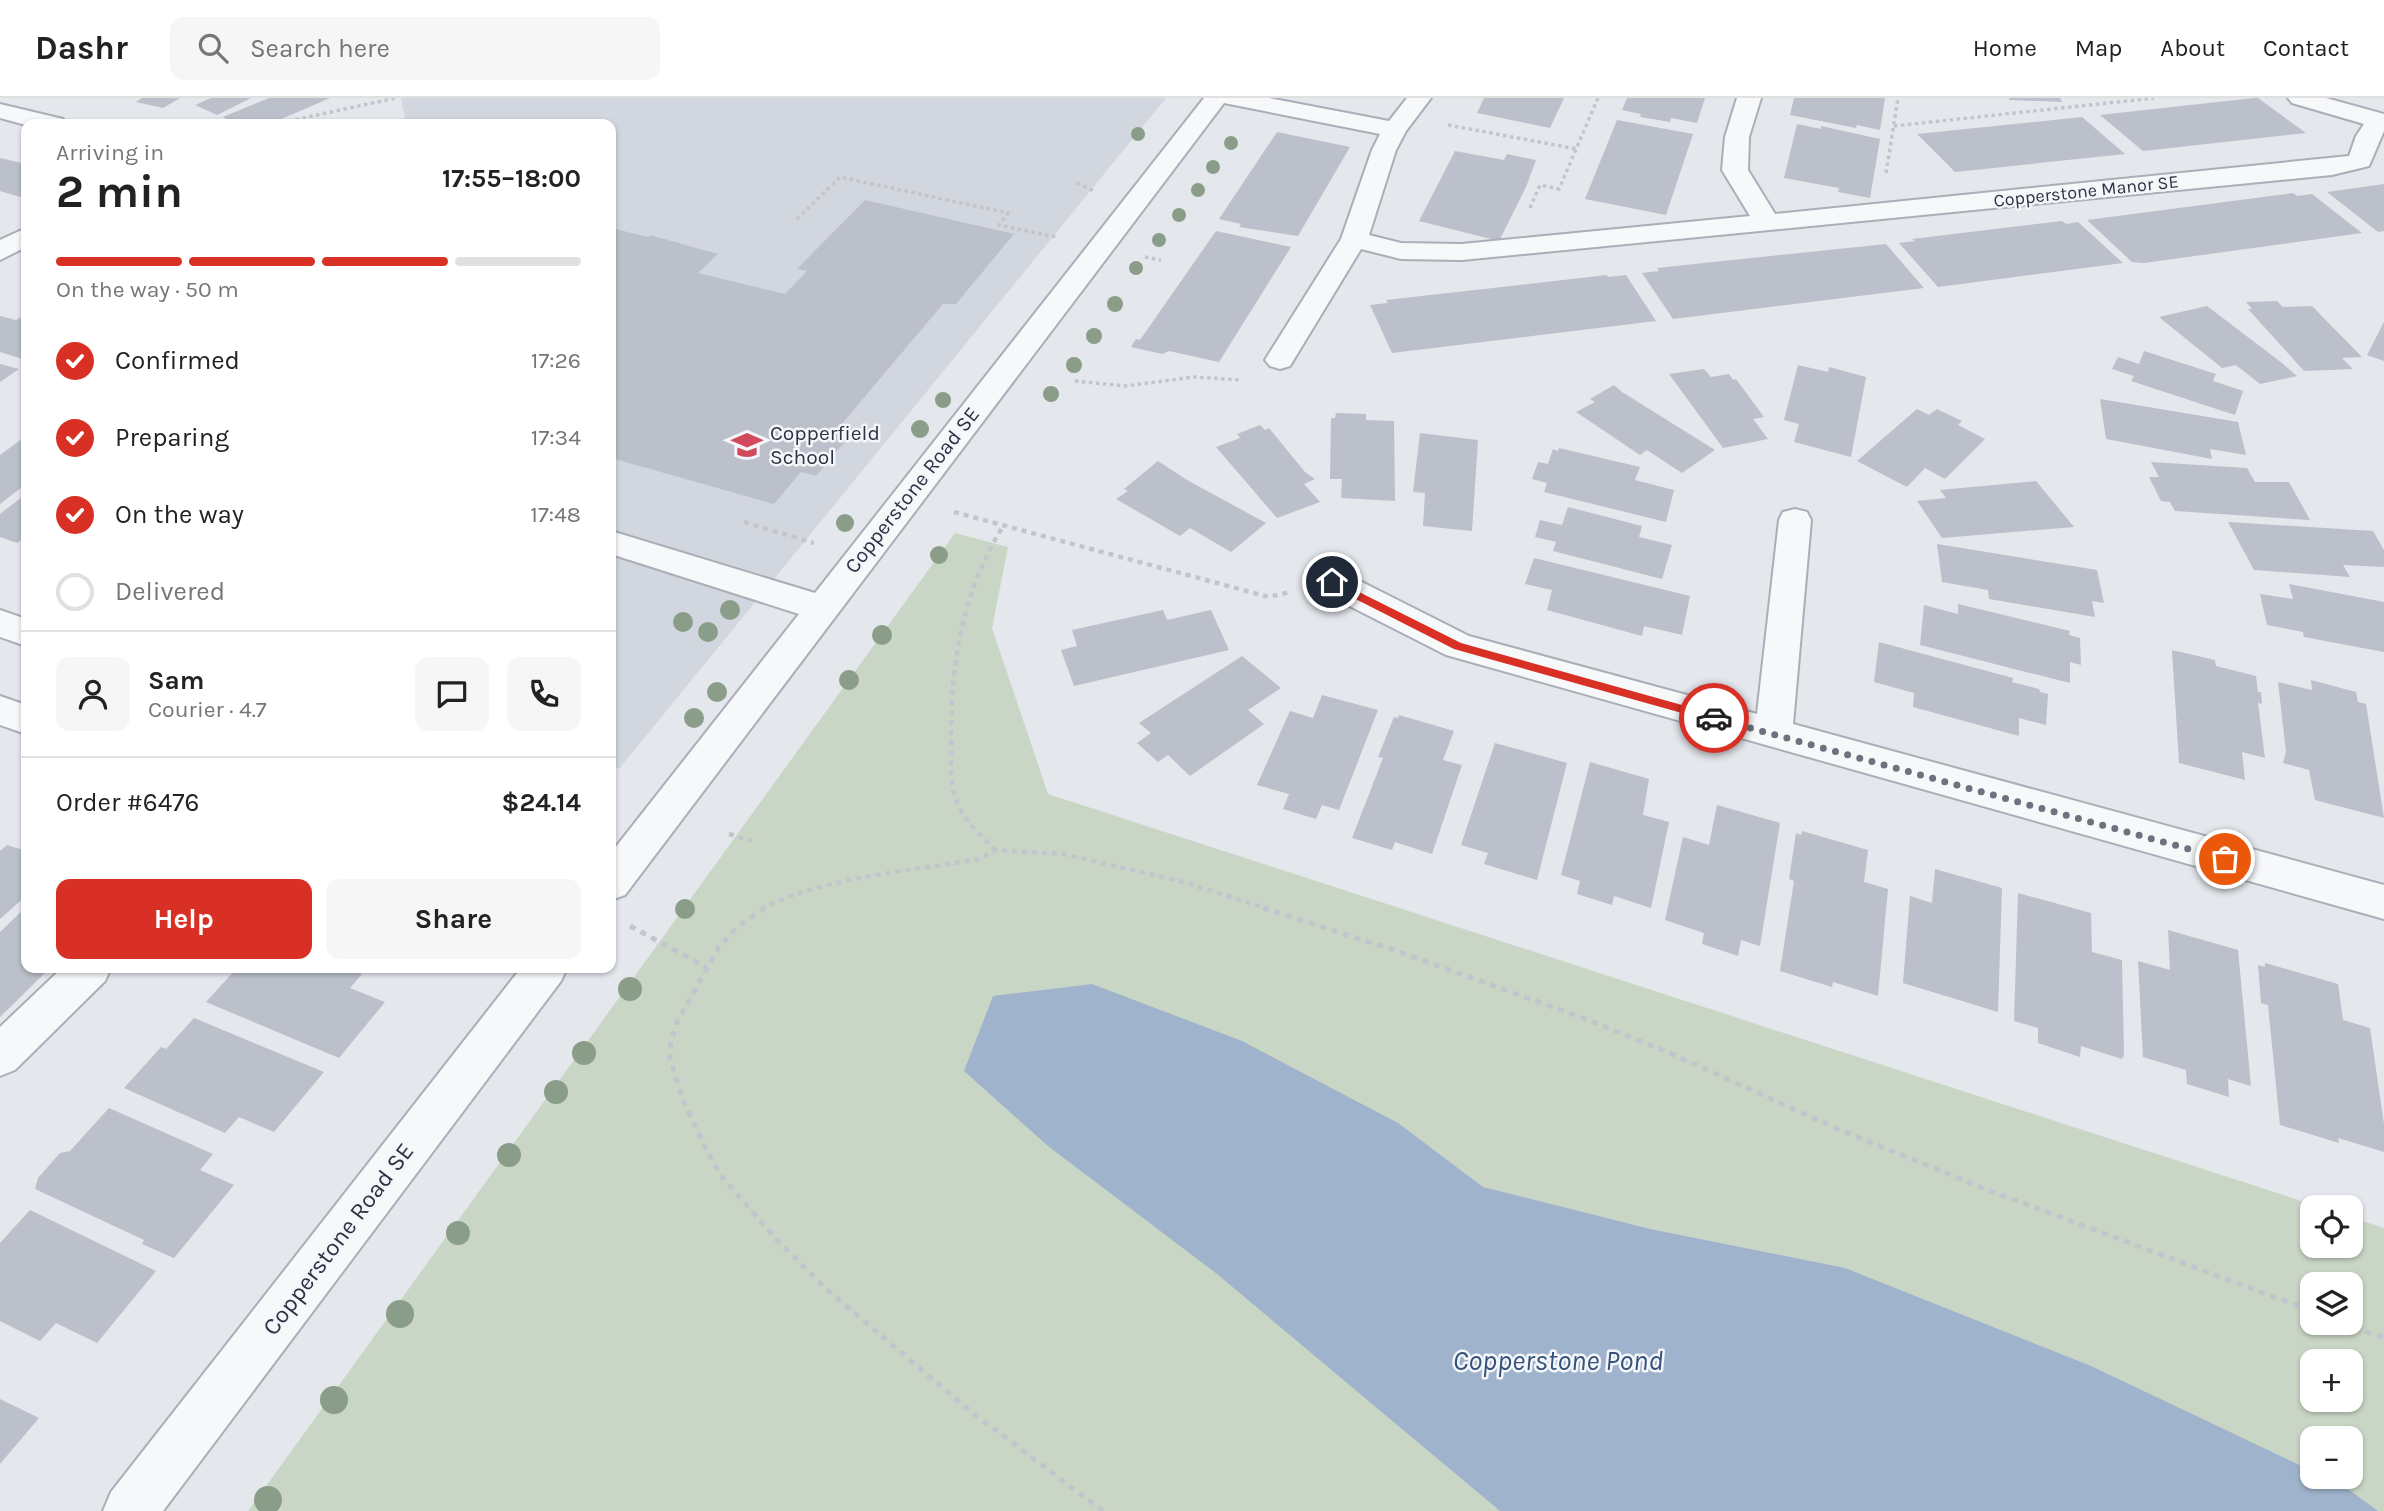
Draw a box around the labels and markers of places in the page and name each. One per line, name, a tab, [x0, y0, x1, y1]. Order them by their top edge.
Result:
place label: Copperfield School	[770, 421, 880, 469]
school or university icon: Copperfield School	[730, 428, 764, 462]
pin	[1302, 552, 1362, 612]
pin	[2195, 829, 2255, 889]

